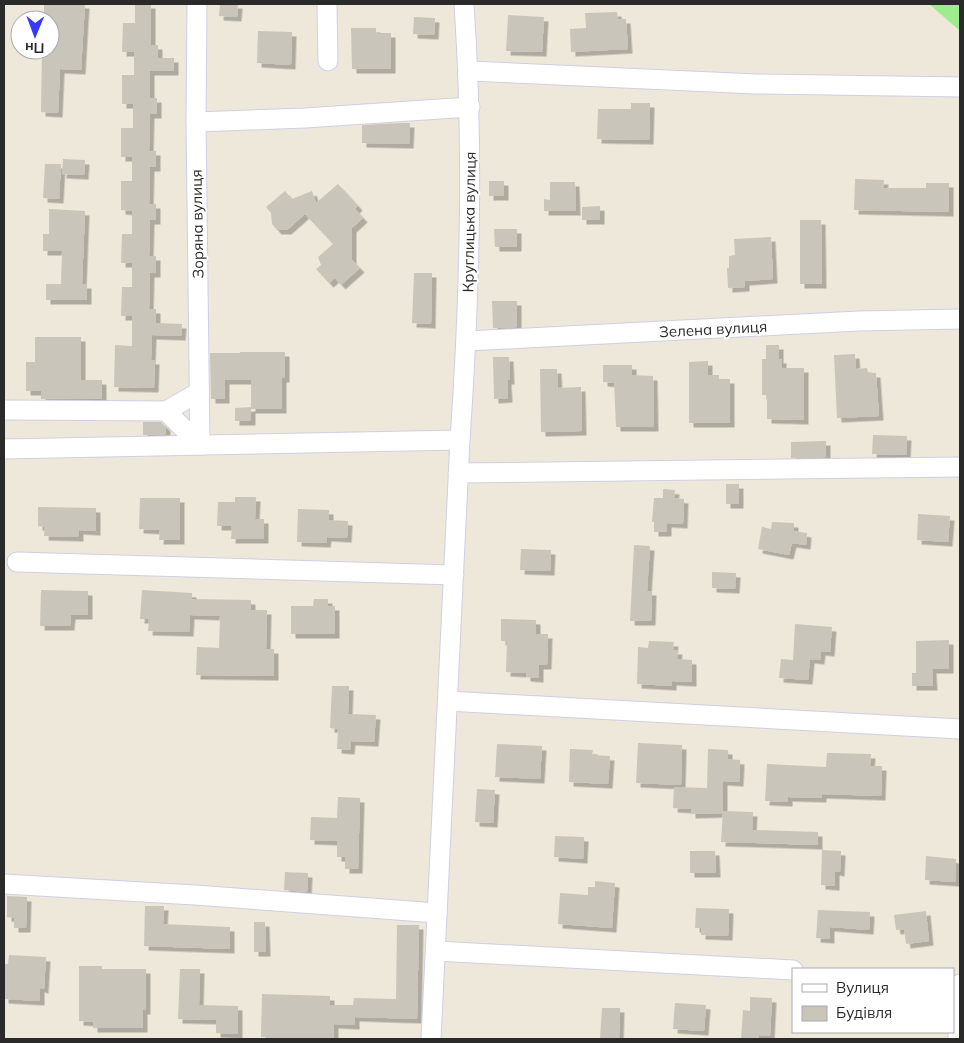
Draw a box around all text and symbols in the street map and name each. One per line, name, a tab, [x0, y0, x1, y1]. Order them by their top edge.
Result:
north arrow	[10, 10, 60, 60]
text: Пн	[25, 39, 45, 57]
street label: Круглицька вулиця	[458, 151, 480, 293]
street label: Зоряна вулиця	[187, 169, 207, 279]
street label: Зелена вулиця	[658, 317, 768, 341]
legend	[792, 968, 954, 1033]
text: Вулиця	[836, 978, 889, 997]
text: Будівля	[836, 1003, 892, 1022]

